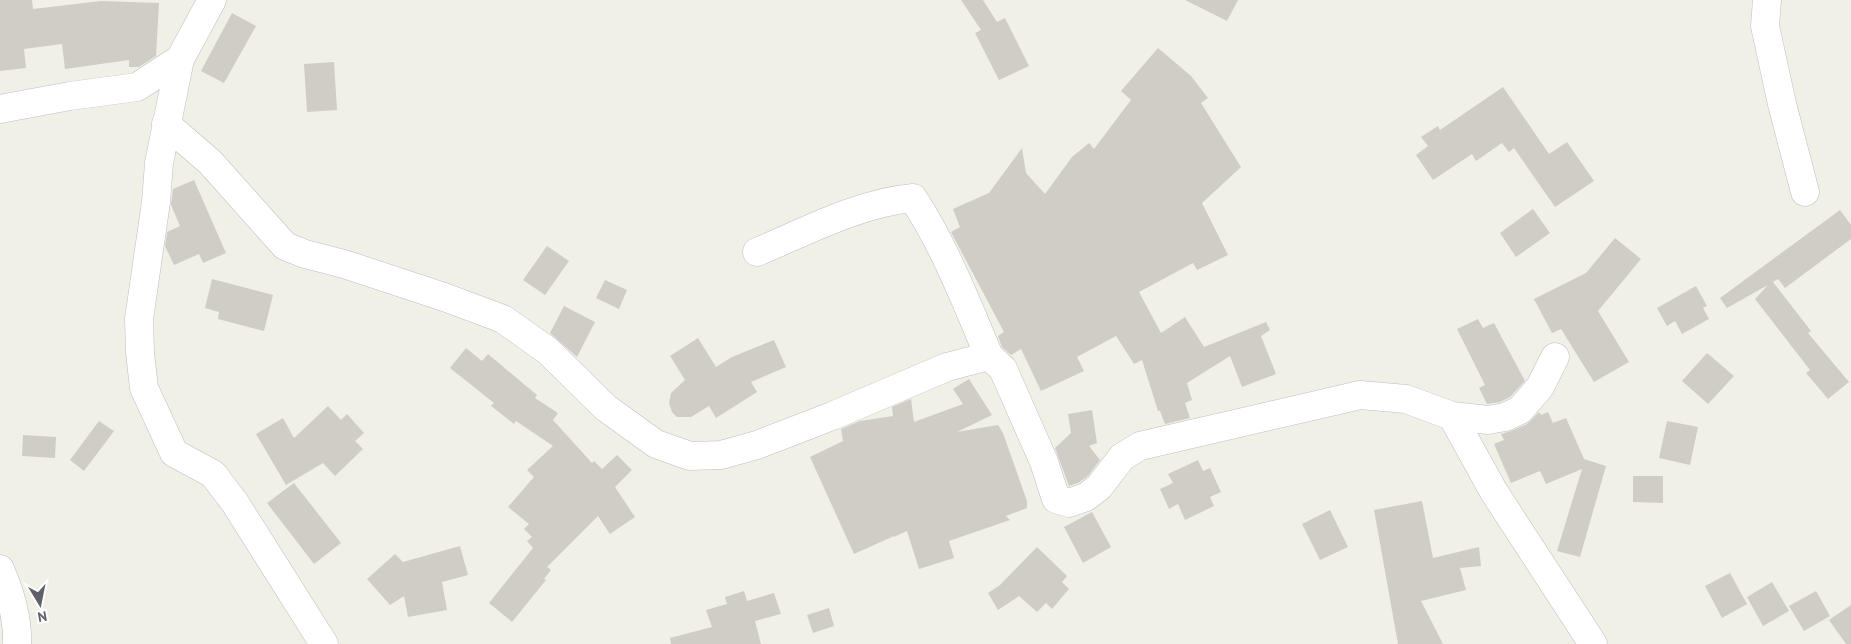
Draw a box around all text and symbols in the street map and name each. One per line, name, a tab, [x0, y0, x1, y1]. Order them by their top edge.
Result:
north arrow	[15, 579, 65, 629]
text: N	[36, 607, 48, 626]

